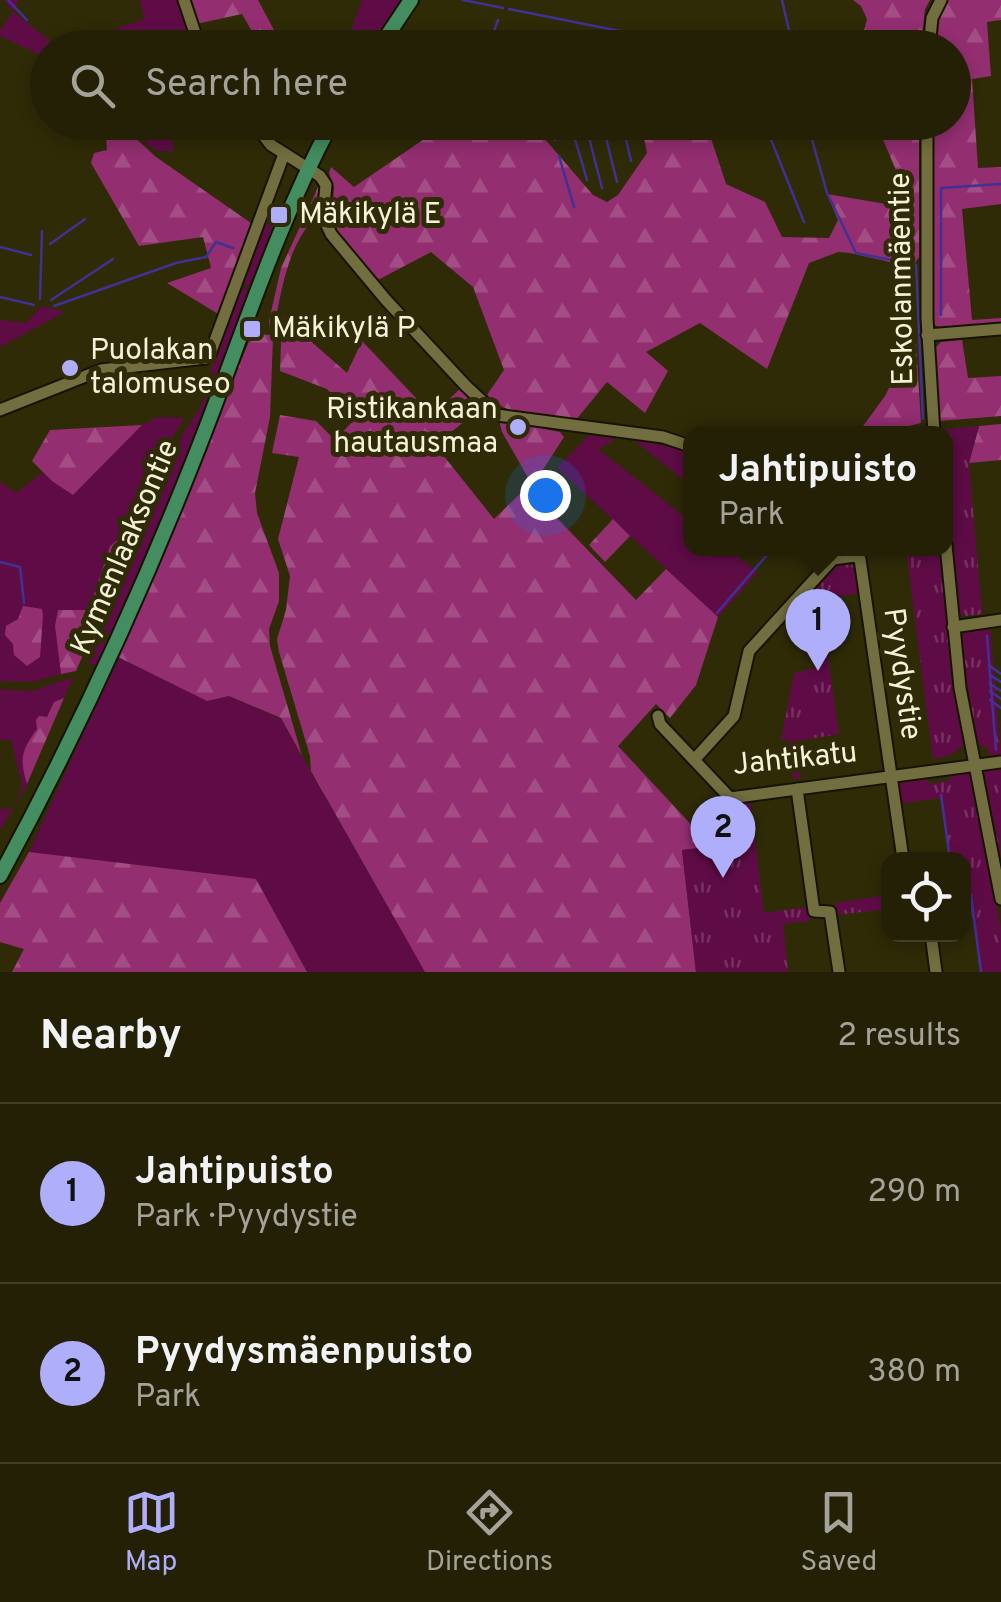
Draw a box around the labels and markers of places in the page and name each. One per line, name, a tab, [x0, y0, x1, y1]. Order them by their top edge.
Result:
place label: Mäkikylä E	[299, 197, 442, 234]
marker: Mäkikylä E	[268, 204, 290, 226]
place label: Mäkikylä P	[272, 311, 416, 348]
marker: Mäkikylä P	[241, 318, 263, 340]
place label: Puolakan talomuseo	[90, 333, 231, 404]
marker: Puolakan talomuseo	[59, 357, 81, 379]
place label: Ristikankaan hautausmaa	[326, 392, 498, 463]
marker: Ristikankaan hautausmaa	[507, 416, 529, 438]
pin: 1	[786, 588, 850, 671]
pin: 2	[690, 796, 756, 878]

